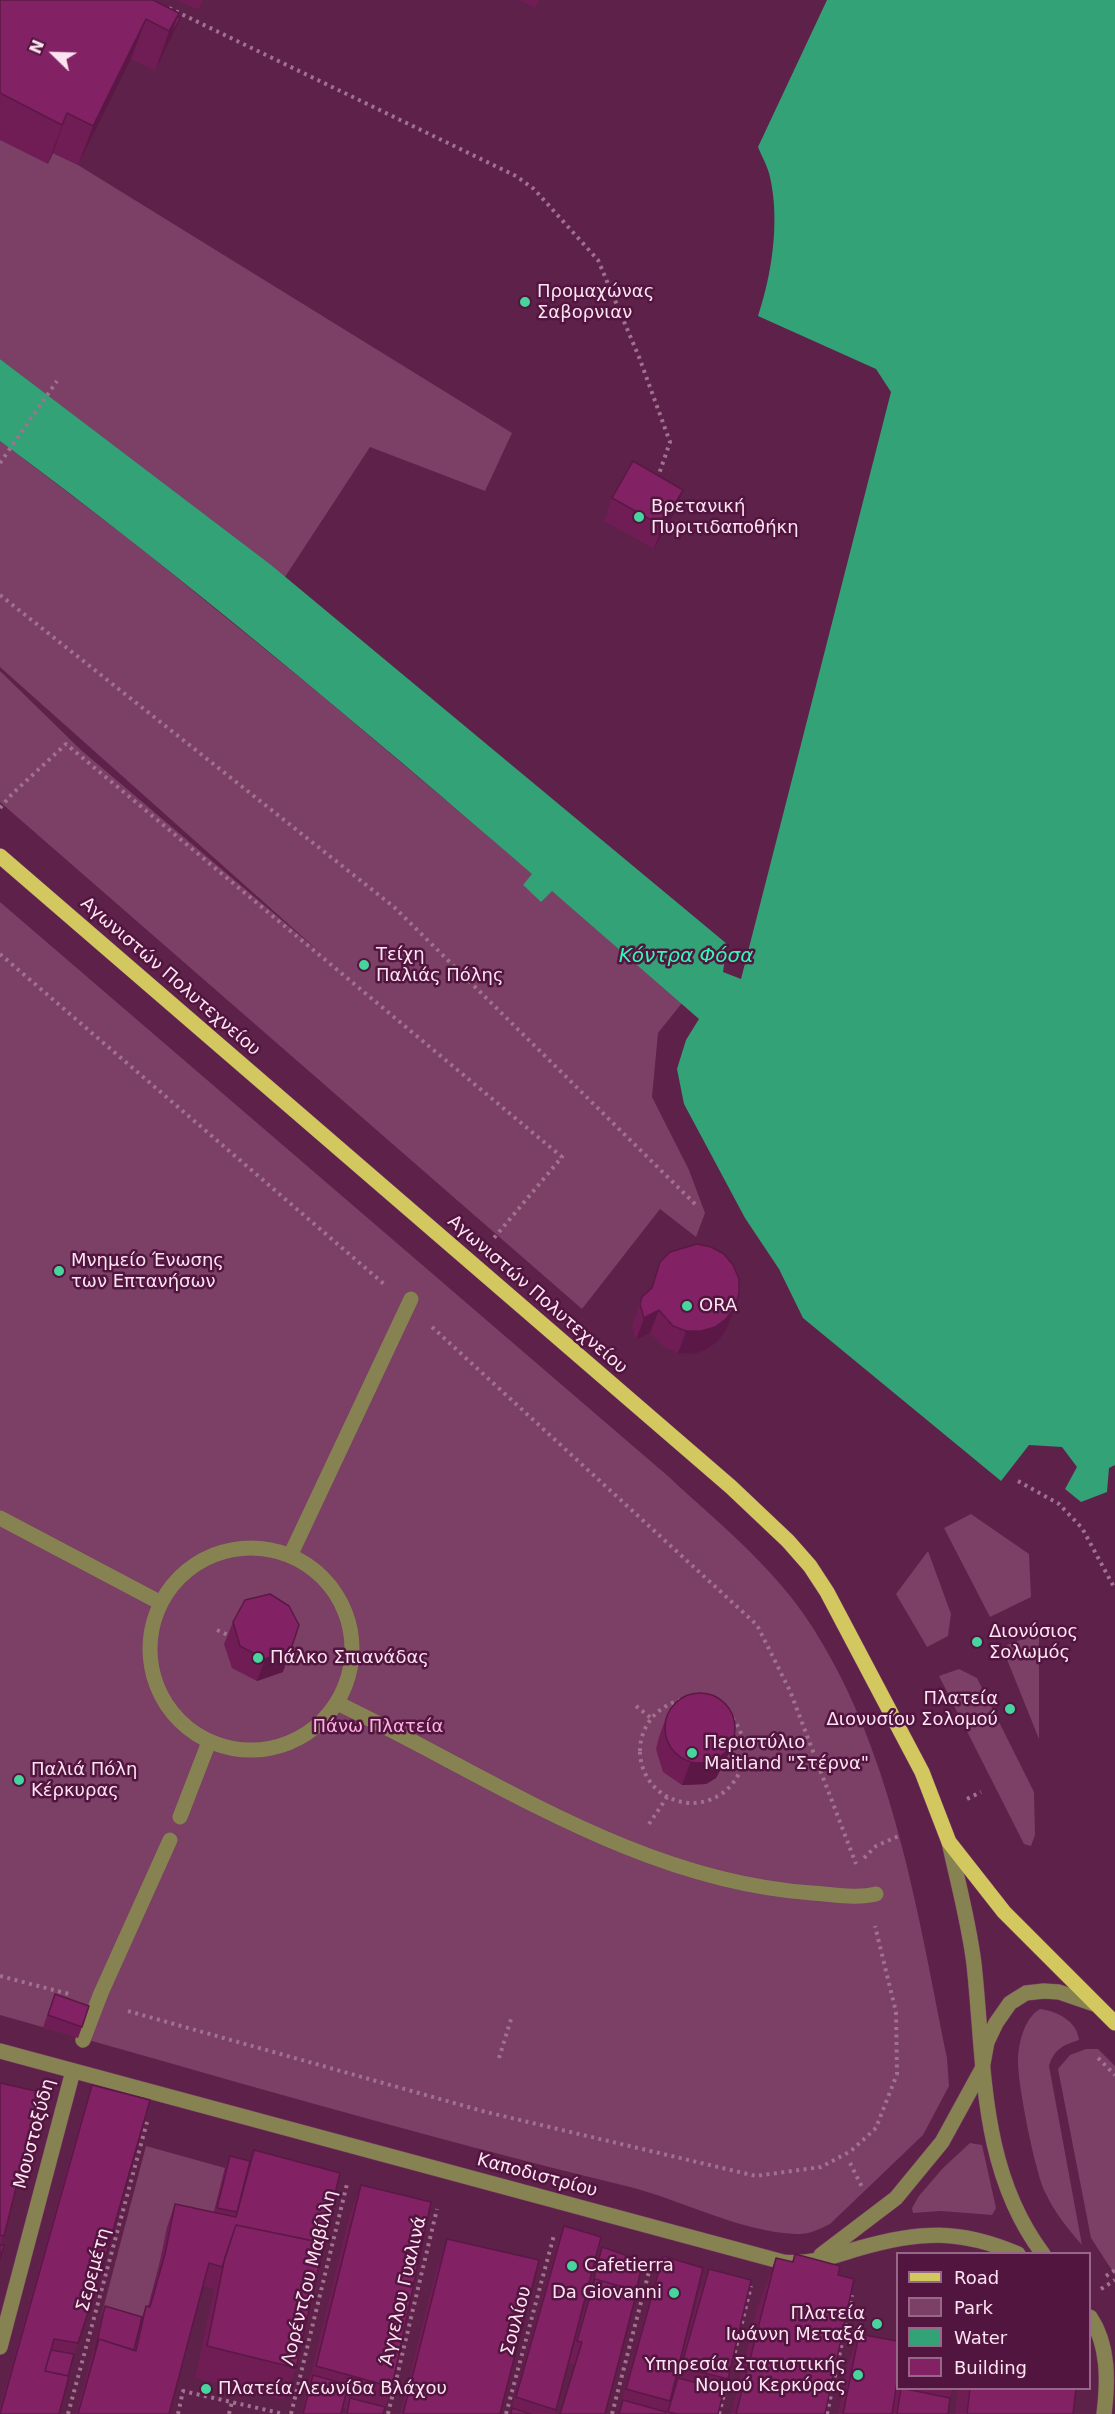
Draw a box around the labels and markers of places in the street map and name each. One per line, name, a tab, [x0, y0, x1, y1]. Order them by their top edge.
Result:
place label: Προμαχώνας Σαβορνιαν	[537, 281, 654, 324]
marker: Προμαχώνας Σαβορνιαν	[518, 295, 532, 309]
place label: Βρετανική Πυριτιδαποθήκη	[651, 496, 799, 538]
marker: Βρετανική Πυριτιδαποθήκη	[632, 510, 646, 524]
place label: Τείχη Παλιάς Πόλης	[376, 944, 503, 986]
marker: Τείχη Παλιάς Πόλης	[357, 958, 371, 972]
place label: Μνημείο Ένωσης των Επτανήσων	[71, 1250, 224, 1292]
marker: Μνημείο Ένωσης των Επτανήσων	[52, 1264, 66, 1278]
place label: ORA	[699, 1295, 737, 1317]
marker: ORA	[680, 1299, 694, 1313]
place label: Διονύσιος Σολωμός	[989, 1621, 1078, 1664]
marker: Διονύσιος Σολωμός	[970, 1635, 984, 1649]
place label: Πάλκο Σπιανάδας	[270, 1647, 429, 1669]
marker: Πάλκο Σπιανάδας	[251, 1651, 265, 1665]
place label: Πλατεία Διονυσίου Σολομού	[827, 1688, 998, 1730]
marker: Πλατεία Διονυσίου Σολομού	[1003, 1702, 1017, 1716]
place label: Περιστύλιο Maitland "Στέρνα"	[704, 1732, 869, 1774]
marker: Περιστύλιο Maitland "Στέρνα"	[685, 1746, 699, 1760]
place label: Παλιά Πόλη Κέρκυρας	[31, 1759, 137, 1802]
marker: Παλιά Πόλη Κέρκυρας	[12, 1773, 26, 1787]
place label: Cafetierra	[584, 2255, 674, 2277]
marker: Cafetierra	[565, 2259, 579, 2273]
place label: Da Giovanni	[552, 2282, 662, 2304]
marker: Da Giovanni	[667, 2286, 681, 2300]
place label: Πλατεία Ιωάννη Μεταξά	[726, 2303, 865, 2346]
marker: Πλατεία Ιωάννη Μεταξά	[870, 2317, 884, 2331]
place label: Υπηρεσία Στατιστικής Νομού Κερκύρας	[645, 2354, 846, 2396]
marker: Υπηρεσία Στατιστικής Νομού Κερκύρας	[851, 2368, 865, 2382]
place label: Πλατεία Λεωνίδα Βλάχου	[218, 2378, 447, 2400]
marker: Πλατεία Λεωνίδα Βλάχου	[199, 2382, 213, 2396]

